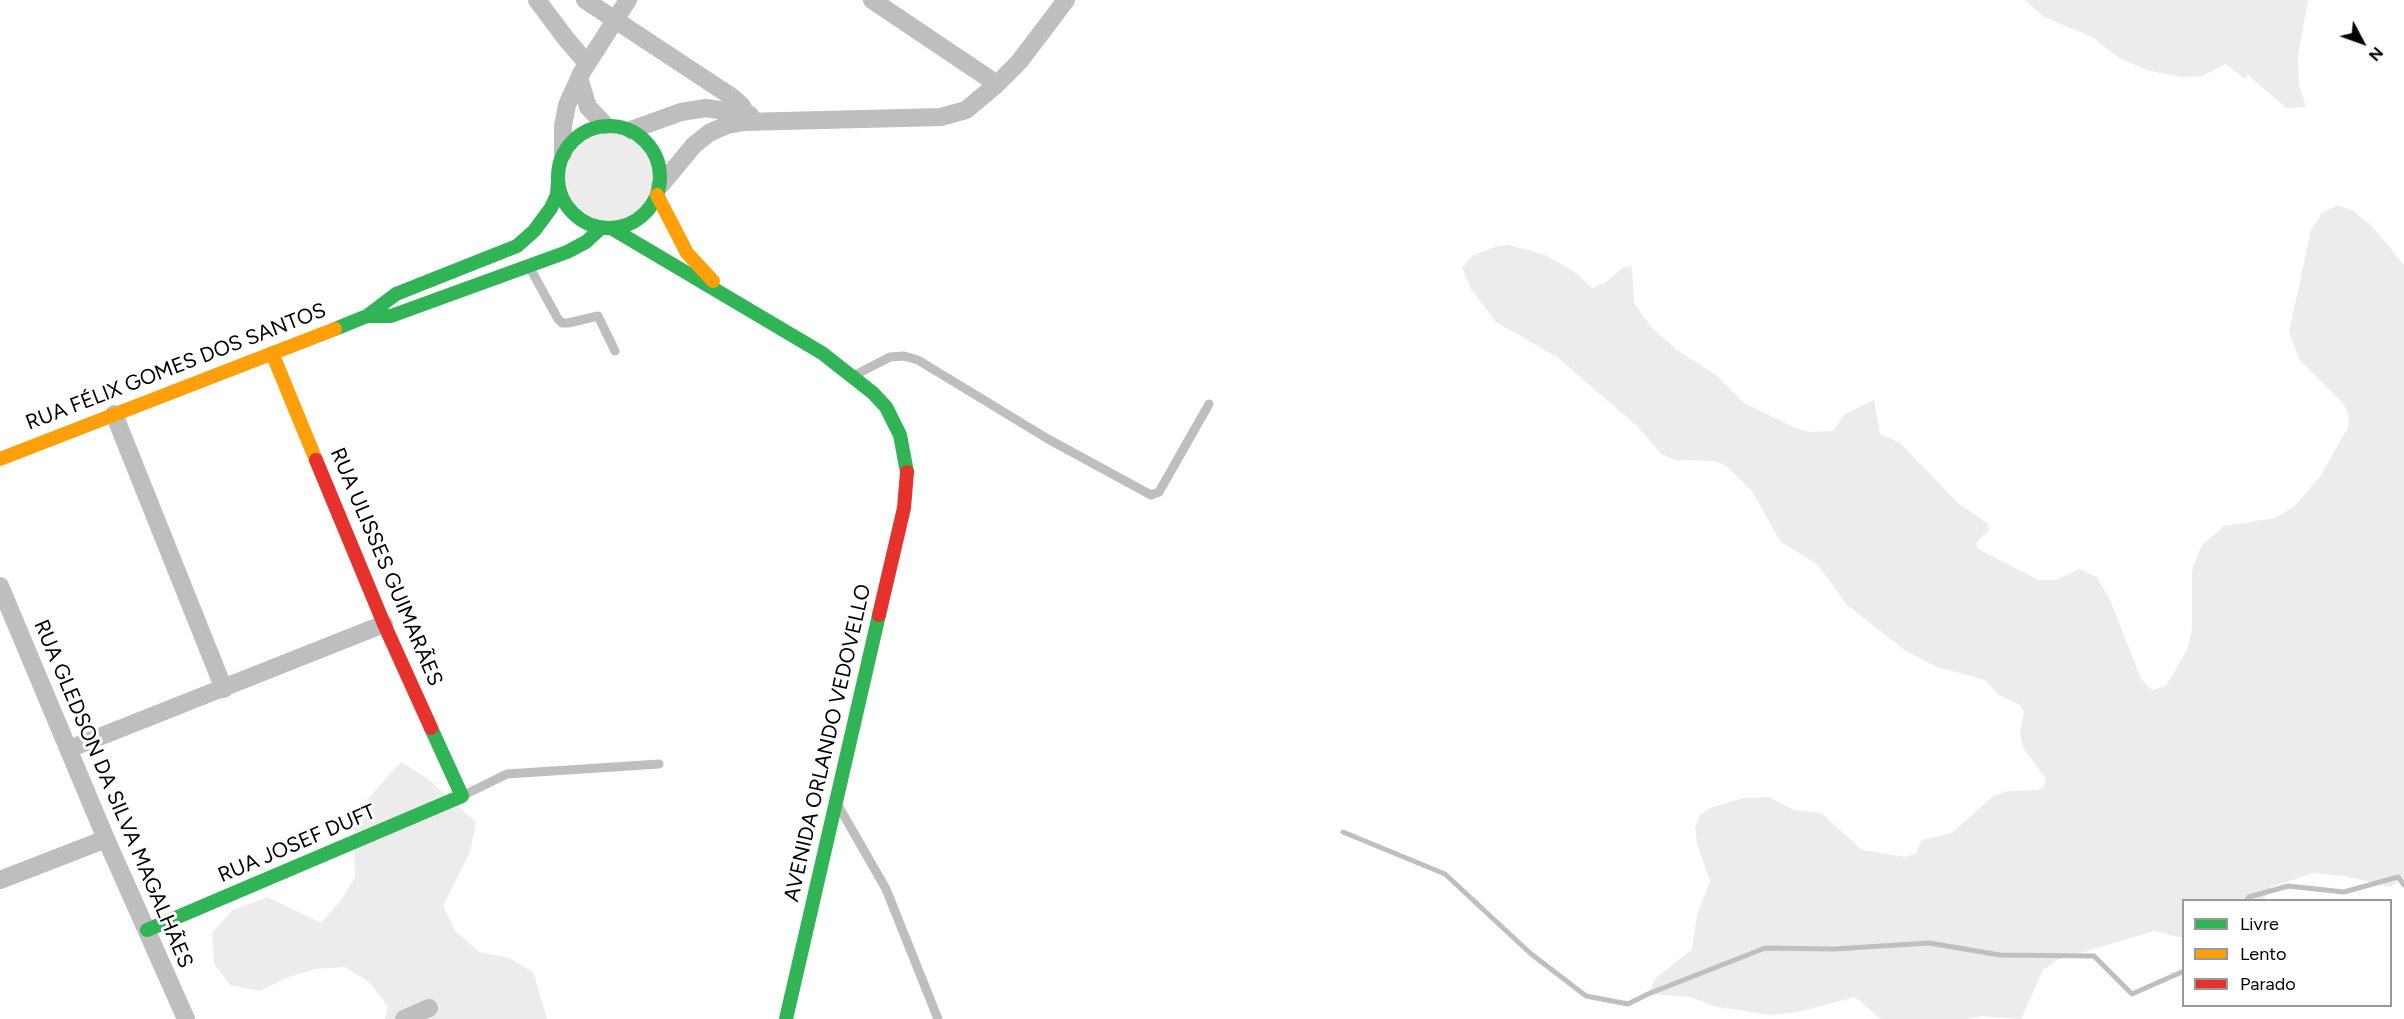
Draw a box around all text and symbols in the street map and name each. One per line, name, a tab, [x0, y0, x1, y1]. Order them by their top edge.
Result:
north arrow	[2332, 12, 2392, 72]
text: N	[2365, 43, 2387, 65]
street label: RUA FÉLIX GOMES DOS SANTOS	[22, 298, 330, 436]
street label: RUA ULISSES GUIMARÃES	[324, 444, 448, 690]
street label: AVENIDA ORLANDO VEDOVELLO	[779, 582, 877, 904]
street label: RUA GLEDSON DA SILVA MAGALHÃES	[28, 616, 198, 972]
street label: RUA JOSEF DUFT	[214, 799, 380, 889]
legend	[2182, 899, 2392, 1007]
text: Livre	[2240, 913, 2279, 935]
text: Lento	[2240, 943, 2286, 965]
text: Parado	[2240, 973, 2296, 995]

